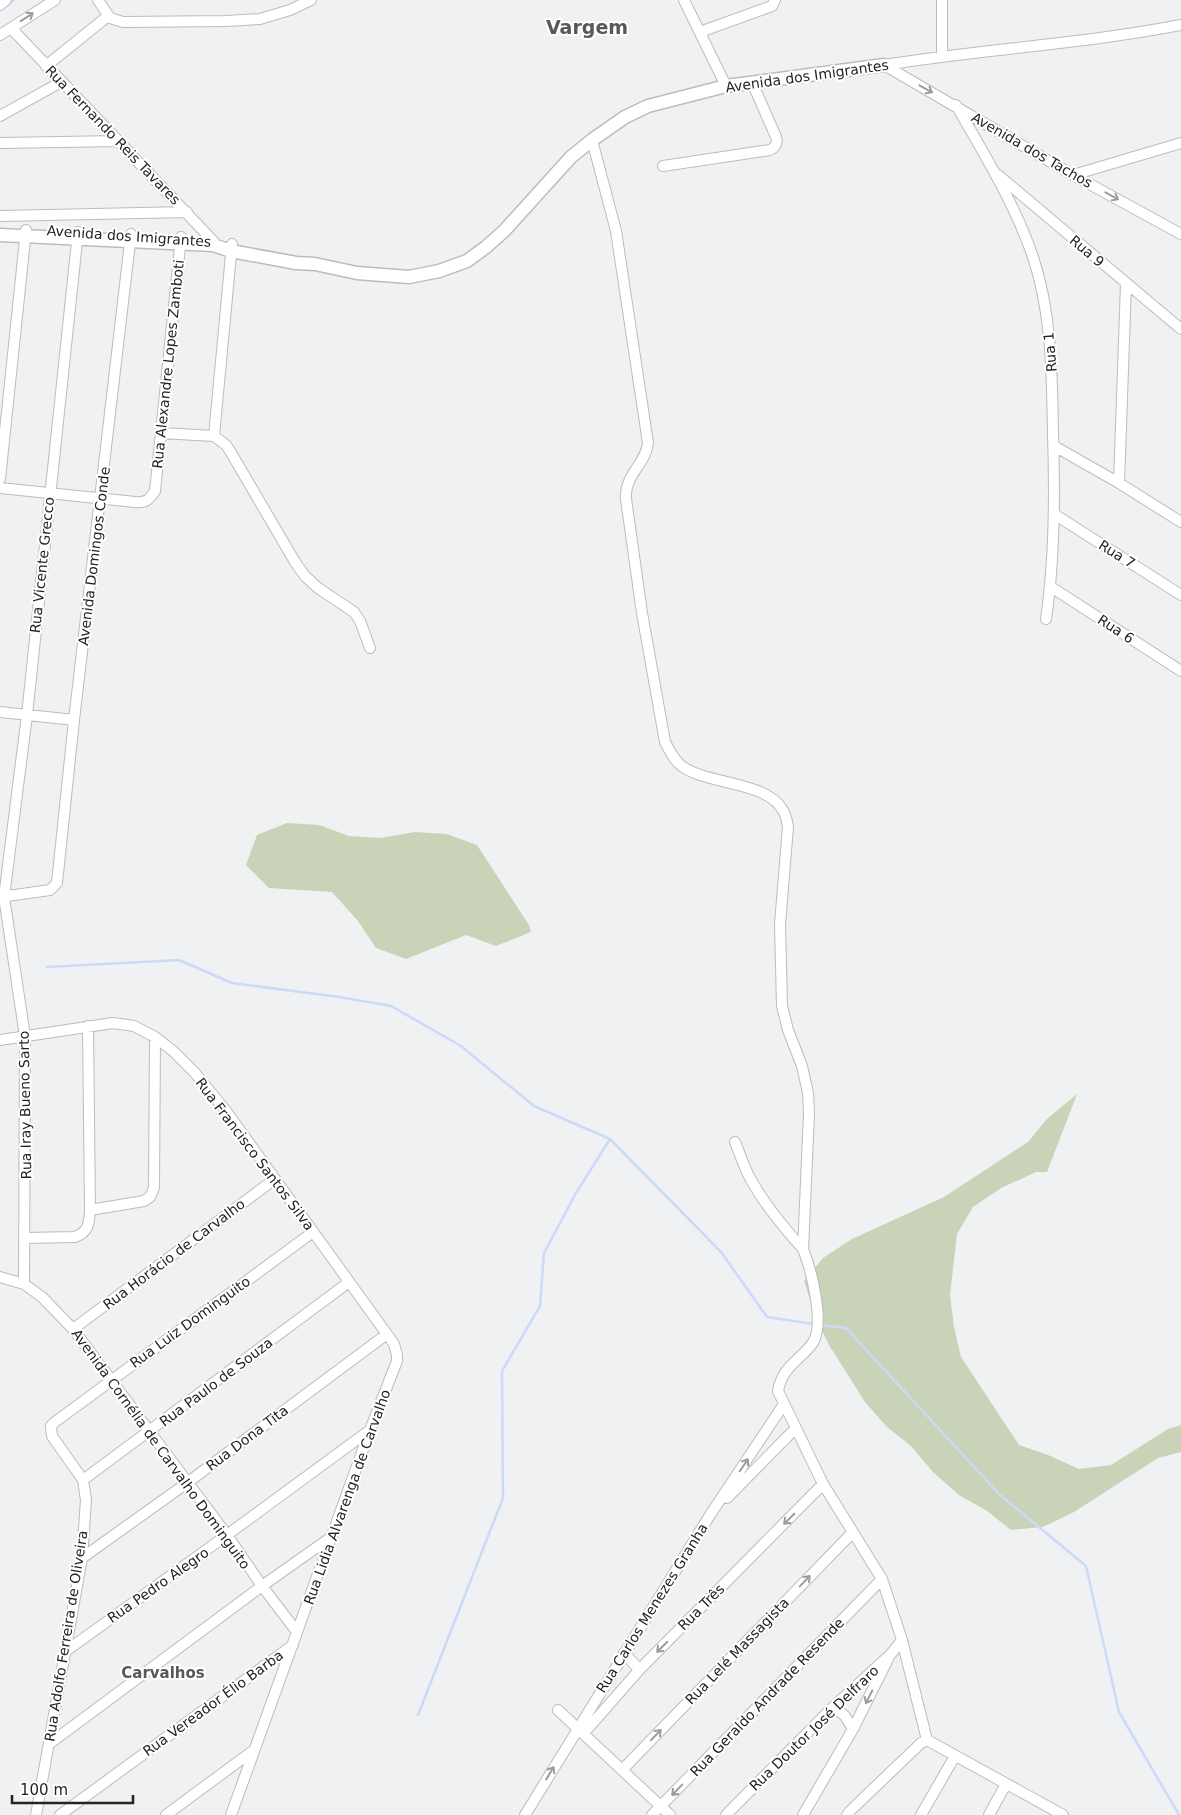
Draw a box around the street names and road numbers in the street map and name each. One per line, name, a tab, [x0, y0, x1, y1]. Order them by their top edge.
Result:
street label: Avenida dos Imigrantes	[724, 57, 890, 95]
street label: Rua Fernando Reis Tavares	[42, 62, 184, 208]
street label: Avenida dos Tachos	[969, 109, 1095, 191]
street label: Avenida dos Imigrantes	[46, 222, 212, 250]
street label: Rua 9	[1067, 232, 1107, 270]
street label: Rua Alexandre Lopes Zamboti	[149, 259, 187, 469]
street label: Rua 1	[1040, 331, 1060, 373]
street label: Avenida Domingos Conde	[75, 466, 113, 646]
street label: Rua Vicente Grecco	[27, 496, 57, 634]
street label: Rua 7	[1096, 537, 1138, 571]
street label: Rua 6	[1095, 611, 1137, 647]
street label: Rua Iray Bueno Sarto	[16, 1031, 34, 1179]
street label: Rua Francisco Santos Silva	[192, 1075, 318, 1233]
street label: Rua Horácio de Carvalho	[100, 1195, 248, 1313]
street label: Rua Luiz Dominguito	[127, 1273, 253, 1371]
street label: Avenida Cornélia de Carvalho Dominguito	[69, 1326, 253, 1572]
street label: Rua Paulo de Souza	[156, 1334, 276, 1430]
street label: Rua Lidia Alvarenga de Carvalho	[301, 1387, 393, 1607]
street label: Rua Dona Tita	[203, 1402, 291, 1474]
street label: Rua Carlos Menezes Granha	[593, 1520, 711, 1696]
street label: Rua Adolfo Ferreira de Oliveira	[41, 1529, 91, 1743]
street label: Rua Pedro Alegro	[104, 1544, 212, 1626]
street label: Rua Três	[675, 1581, 727, 1633]
street label: Rua Lelé Massagista	[682, 1594, 792, 1708]
street label: Rua Geraldo Andrade Resende	[687, 1614, 847, 1780]
street label: Rua Vereador Élio Barba	[140, 1647, 286, 1759]
street label: Rua Doutor José Delfraro	[746, 1662, 882, 1794]

